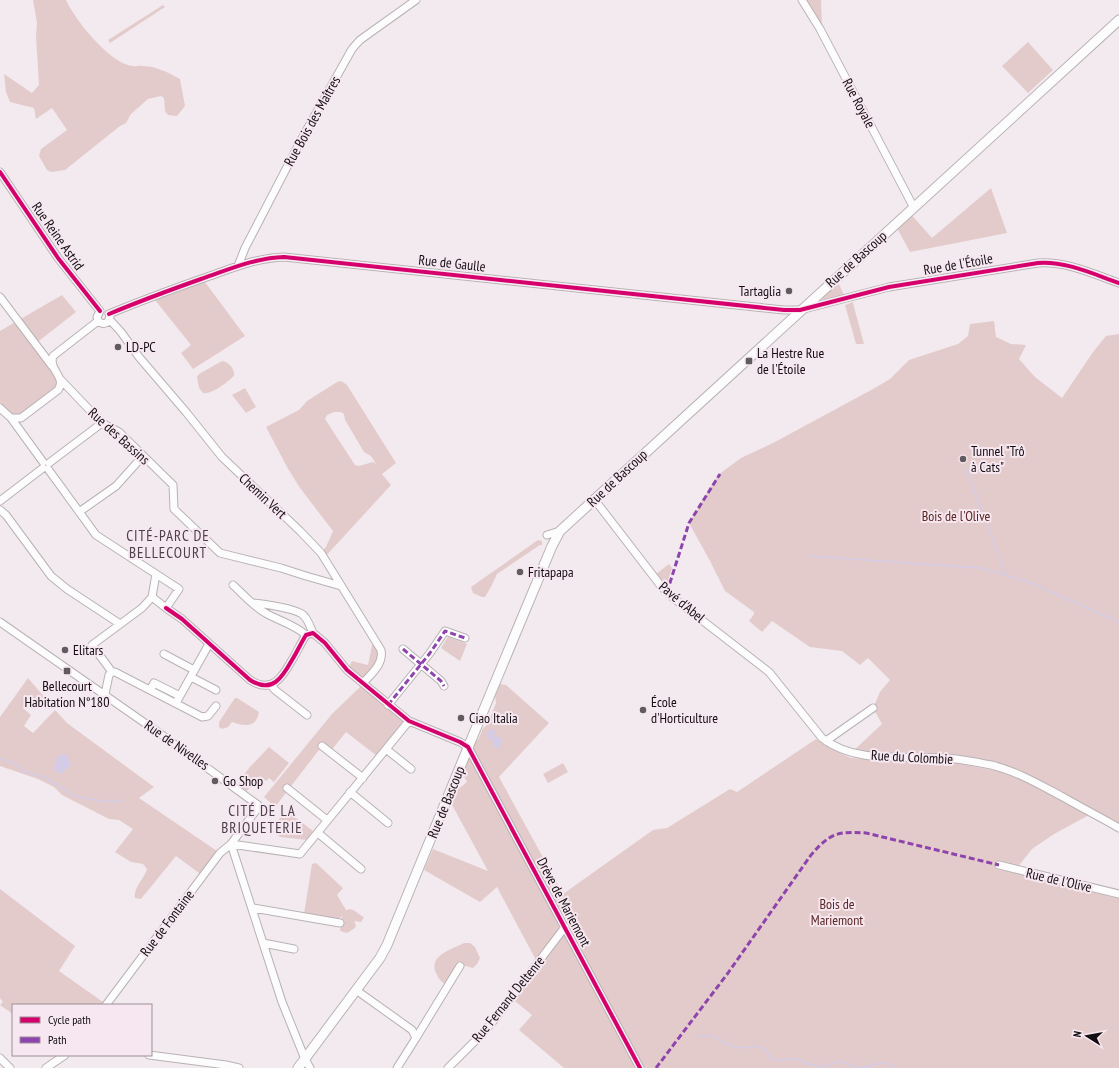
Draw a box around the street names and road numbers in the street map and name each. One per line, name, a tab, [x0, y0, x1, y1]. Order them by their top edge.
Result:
street label: Rue Bois des Maîtres	[280, 73, 344, 169]
street label: Rue Royale	[838, 75, 880, 131]
street label: Rue Reine Astrid	[28, 198, 88, 274]
street label: Rue de Bascoup	[822, 227, 890, 291]
street label: Rue de l'Étoile	[922, 249, 994, 279]
street label: Rue de Gaulle	[418, 251, 487, 275]
street label: Rue des Bassins	[84, 404, 154, 469]
street label: Rue de Bascoup	[583, 445, 651, 511]
street label: Chemin Vert	[235, 469, 291, 523]
street label: Pavé d'Abel	[655, 578, 709, 627]
street label: Rue de Nivelles	[141, 716, 213, 774]
street label: Rue du Colombie	[871, 746, 954, 768]
street label: Rue de Bascoup	[423, 763, 469, 841]
street label: Drève de Mariemont	[533, 854, 595, 950]
street label: Rue de l'Olive	[1024, 864, 1094, 896]
street label: Rue de Fontaine	[136, 886, 198, 960]
street label: Rue Fernand Deltenre	[468, 952, 548, 1046]

